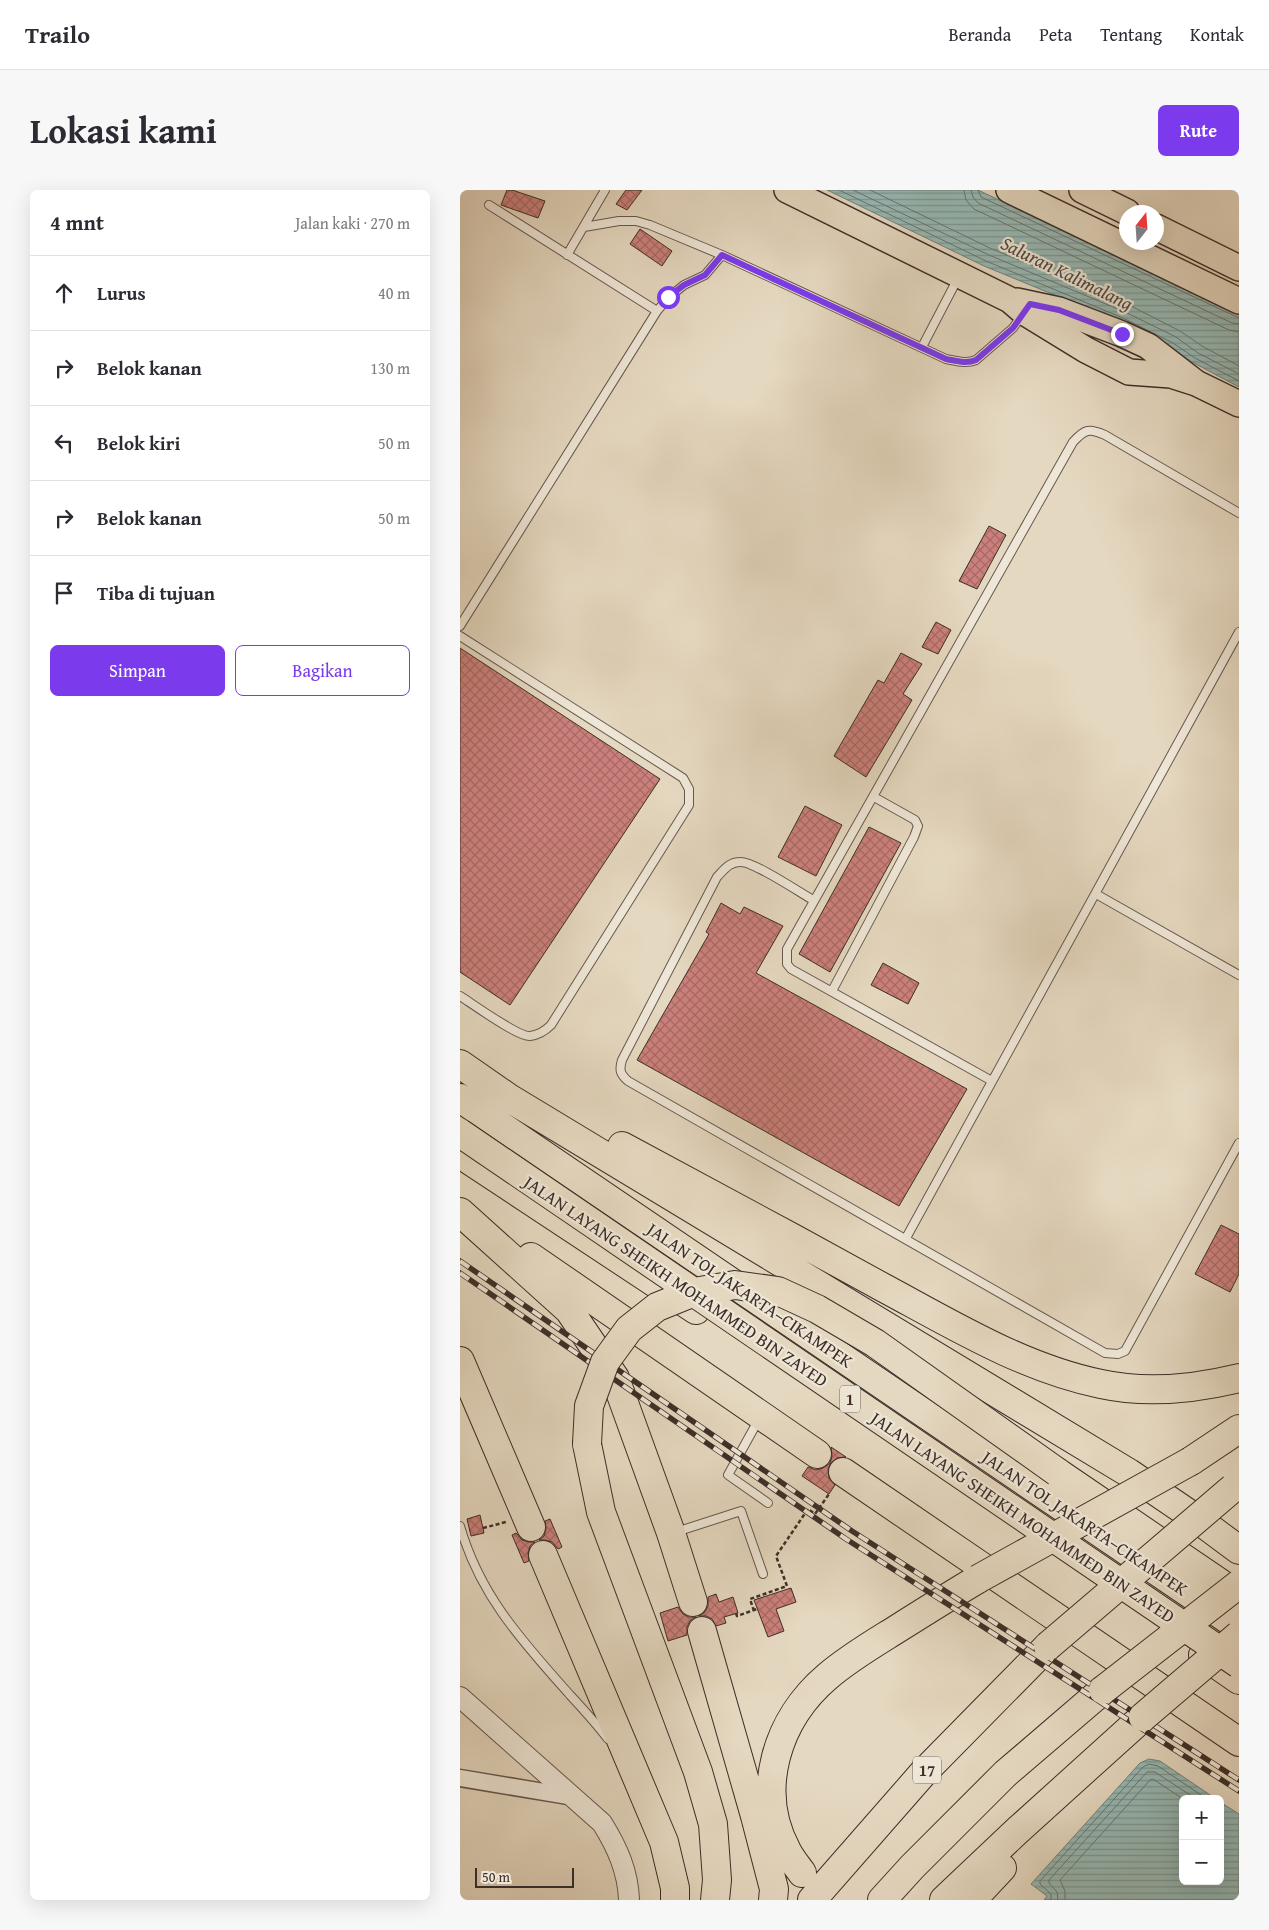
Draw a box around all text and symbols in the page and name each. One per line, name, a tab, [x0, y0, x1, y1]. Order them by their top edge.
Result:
text: Trailo	[25, 17, 90, 52]
text: Beranda	[949, 21, 1011, 48]
text: Peta	[1039, 21, 1072, 48]
text: Tentang	[1100, 21, 1162, 48]
text: Kontak	[1190, 21, 1244, 48]
text: Lokasi kami	[30, 105, 217, 156]
button: Rute	[1158, 105, 1239, 156]
north arrow	[1119, 205, 1164, 250]
text: 4 mnt	[50, 207, 104, 238]
text: Jalan kaki · 270 m	[295, 211, 410, 235]
water label: Saluran Kalimalang	[996, 229, 1138, 317]
icon: ahead	[50, 279, 78, 307]
text: Lurus	[97, 279, 146, 307]
text: 40 m	[378, 281, 410, 305]
route start	[657, 286, 680, 309]
route end	[1111, 323, 1134, 346]
icon: right	[50, 354, 78, 382]
text: Belok kanan	[97, 354, 202, 382]
text: 130 m	[370, 356, 410, 380]
icon: left	[50, 429, 78, 457]
text: Belok kiri	[97, 429, 180, 457]
text: 50 m	[378, 431, 410, 455]
icon: right	[50, 504, 78, 532]
text: Belok kanan	[97, 504, 202, 532]
text: 50 m	[378, 506, 410, 530]
icon: arrive	[50, 579, 78, 607]
text: Tiba di tujuan	[97, 579, 215, 607]
button: Simpan	[50, 645, 225, 696]
button: Bagikan	[235, 645, 410, 696]
street label: JALAN LAYANG SHEIKH MOHAMMED BIN ZAYED	[517, 1167, 834, 1393]
street label: JALAN TOL JAKARTA–CIKAMPEK	[640, 1215, 859, 1374]
road number: 1	[840, 1386, 860, 1412]
street label: JALAN LAYANG SHEIKH MOHAMMED BIN ZAYED	[864, 1403, 1181, 1629]
street label: JALAN TOL JAKARTA–CIKAMPEK	[975, 1443, 1194, 1602]
road number: 17	[913, 1756, 941, 1784]
map controls	[1179, 1795, 1224, 1885]
button: +	[1179, 1795, 1224, 1840]
button: −	[1179, 1840, 1224, 1885]
scale bar	[475, 1865, 574, 1888]
text: 50 m	[482, 1867, 510, 1887]

